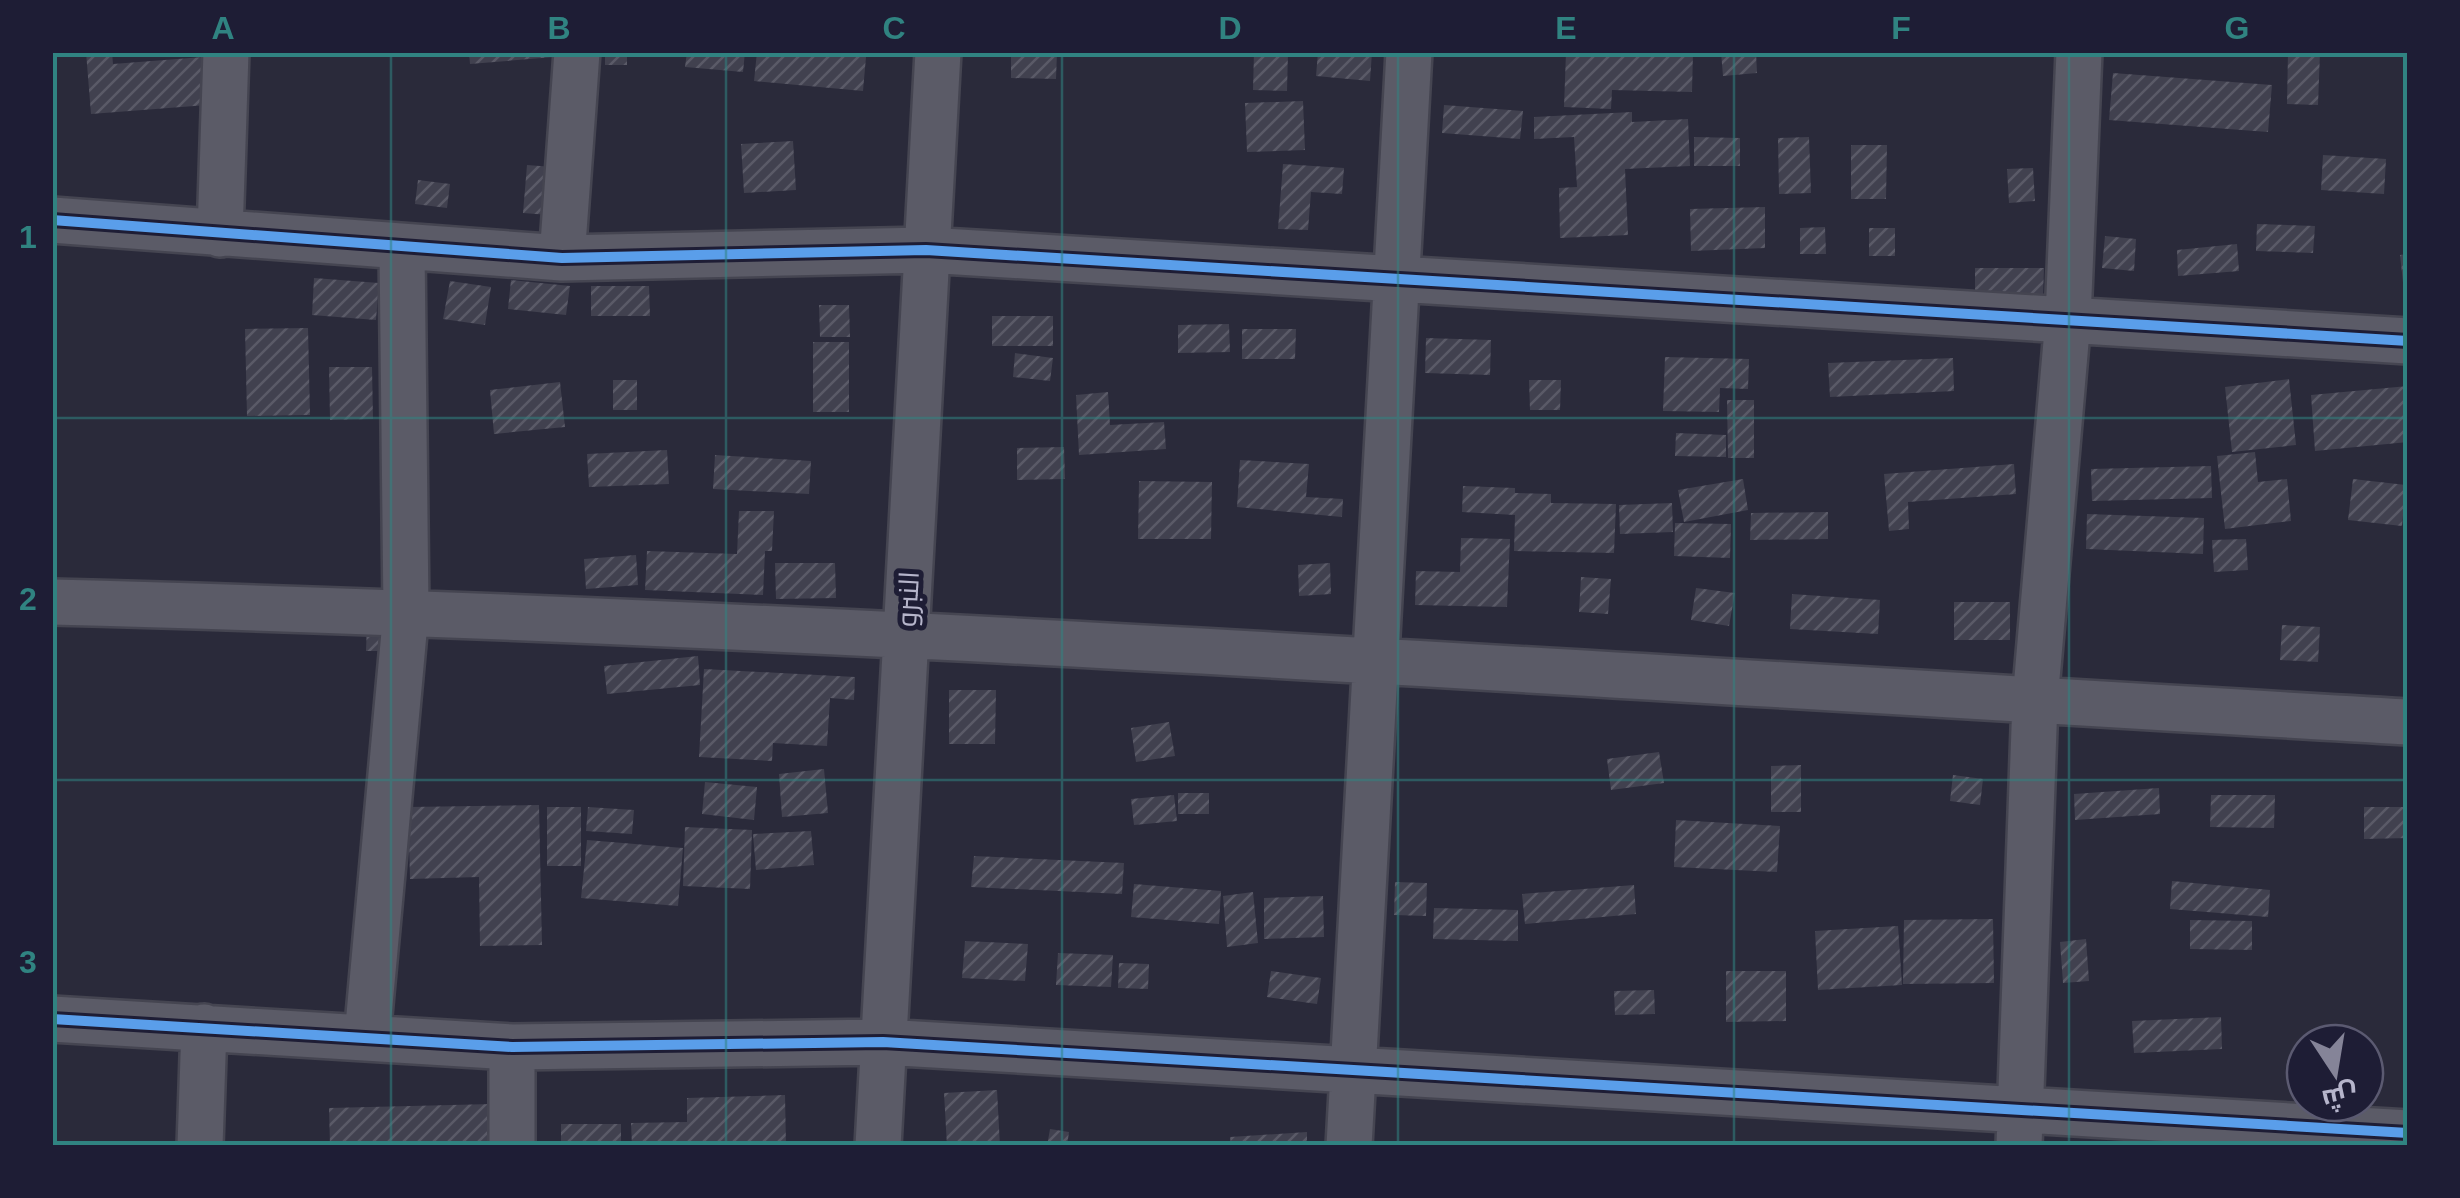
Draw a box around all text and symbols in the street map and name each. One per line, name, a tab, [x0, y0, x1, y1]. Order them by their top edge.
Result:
text: A	[211, 10, 235, 46]
text: B	[547, 10, 571, 46]
text: C	[882, 10, 906, 46]
text: D	[1218, 10, 1242, 46]
text: E	[1555, 10, 1577, 46]
text: F	[1891, 10, 1911, 46]
text: G	[2225, 10, 2249, 46]
text: 1	[19, 219, 37, 255]
street label: النبرو	[891, 571, 925, 627]
text: 2	[19, 581, 37, 617]
text: 3	[19, 944, 37, 980]
north arrow	[2285, 1023, 2385, 1123]
text: ش	[2319, 1077, 2361, 1116]

